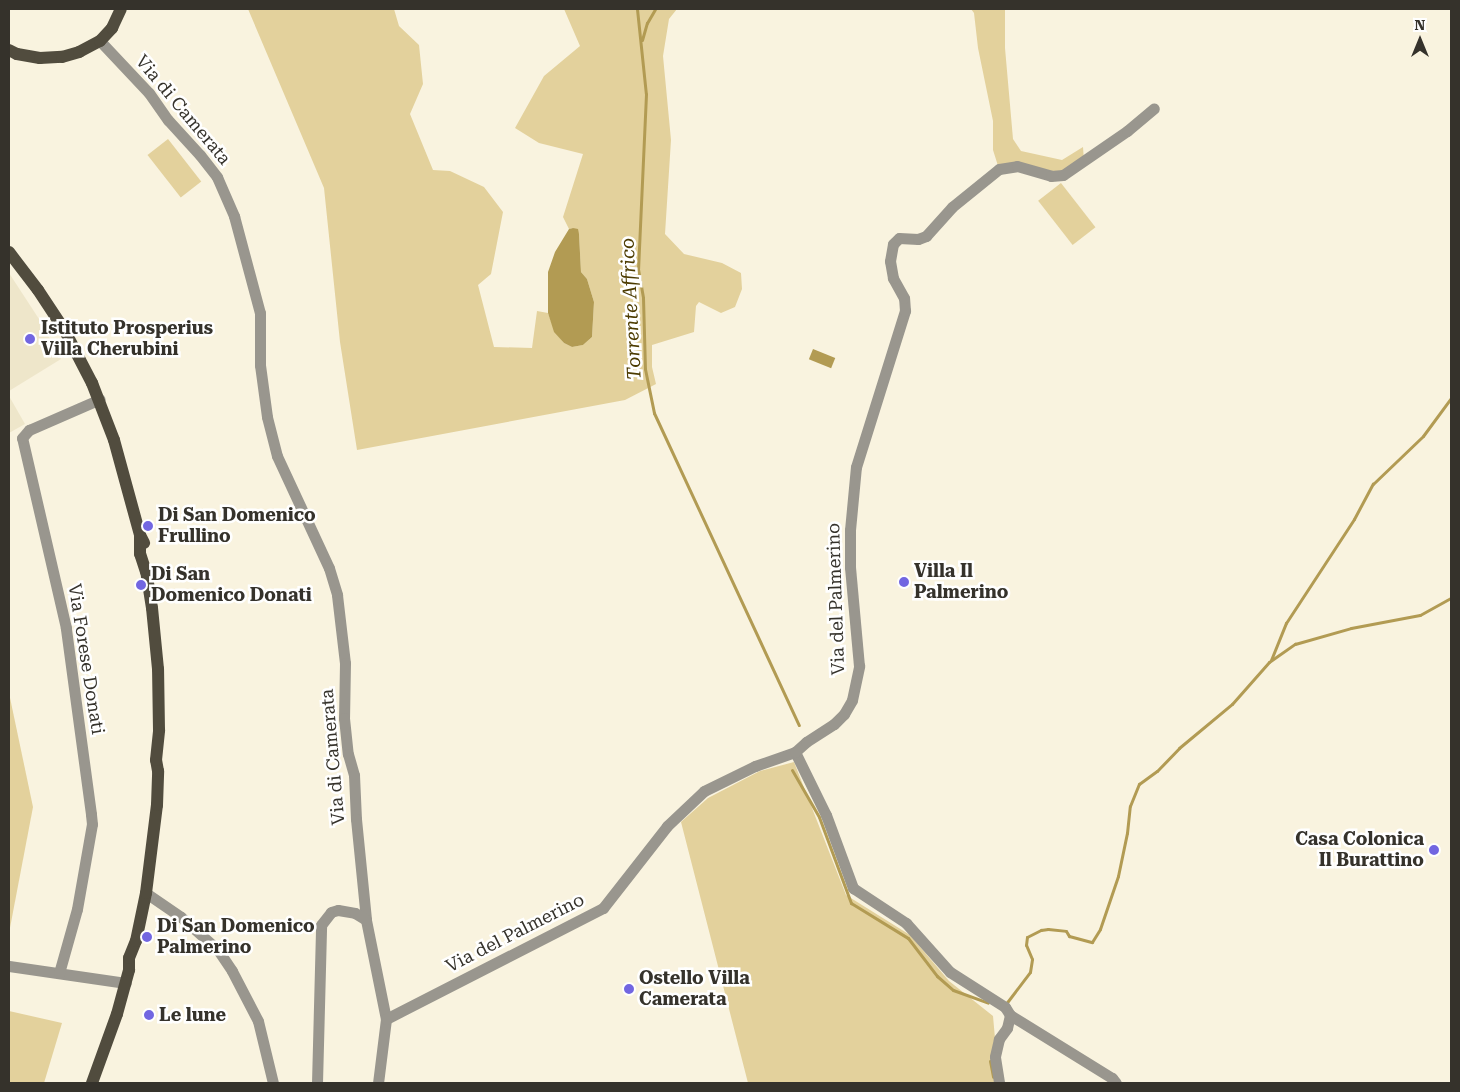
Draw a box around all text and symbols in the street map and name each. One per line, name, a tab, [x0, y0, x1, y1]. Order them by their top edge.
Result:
north arrow	[1395, 15, 1445, 65]
text: N	[1415, 17, 1425, 33]
street label: Via di Camerata	[131, 51, 235, 169]
water label: Torrente Affrico	[616, 237, 646, 381]
place label: Istituto Prosperius Villa Cherubini	[41, 318, 213, 360]
marker: Istituto Prosperius Villa Cherubini	[23, 332, 37, 346]
place label: Di San Domenico Frullino	[158, 505, 316, 548]
marker: Di San Domenico Frullino	[142, 520, 154, 532]
street label: Via del Palmerino	[823, 522, 849, 676]
place label: Villa Il Palmerino	[914, 561, 1008, 604]
place label: Di San Domenico Donati	[151, 564, 312, 606]
marker: Villa Il Palmerino	[898, 576, 910, 588]
marker: Di San Domenico Donati	[135, 579, 147, 591]
street label: Via Forese Donati	[63, 582, 109, 736]
street label: Via di Camerata	[316, 688, 350, 826]
place label: Casa Colonica Il Burattino	[1295, 829, 1424, 872]
marker: Casa Colonica Il Burattino	[1428, 844, 1440, 856]
street label: Via del Palmerino	[442, 889, 588, 977]
place label: Di San Domenico Palmerino	[157, 916, 315, 959]
marker: Di San Domenico Palmerino	[141, 931, 153, 943]
place label: Ostello Villa Camerata	[639, 968, 750, 1011]
marker: Ostello Villa Camerata	[623, 983, 635, 995]
place label: Le lune	[159, 1004, 226, 1026]
marker: Le lune	[143, 1009, 155, 1021]

